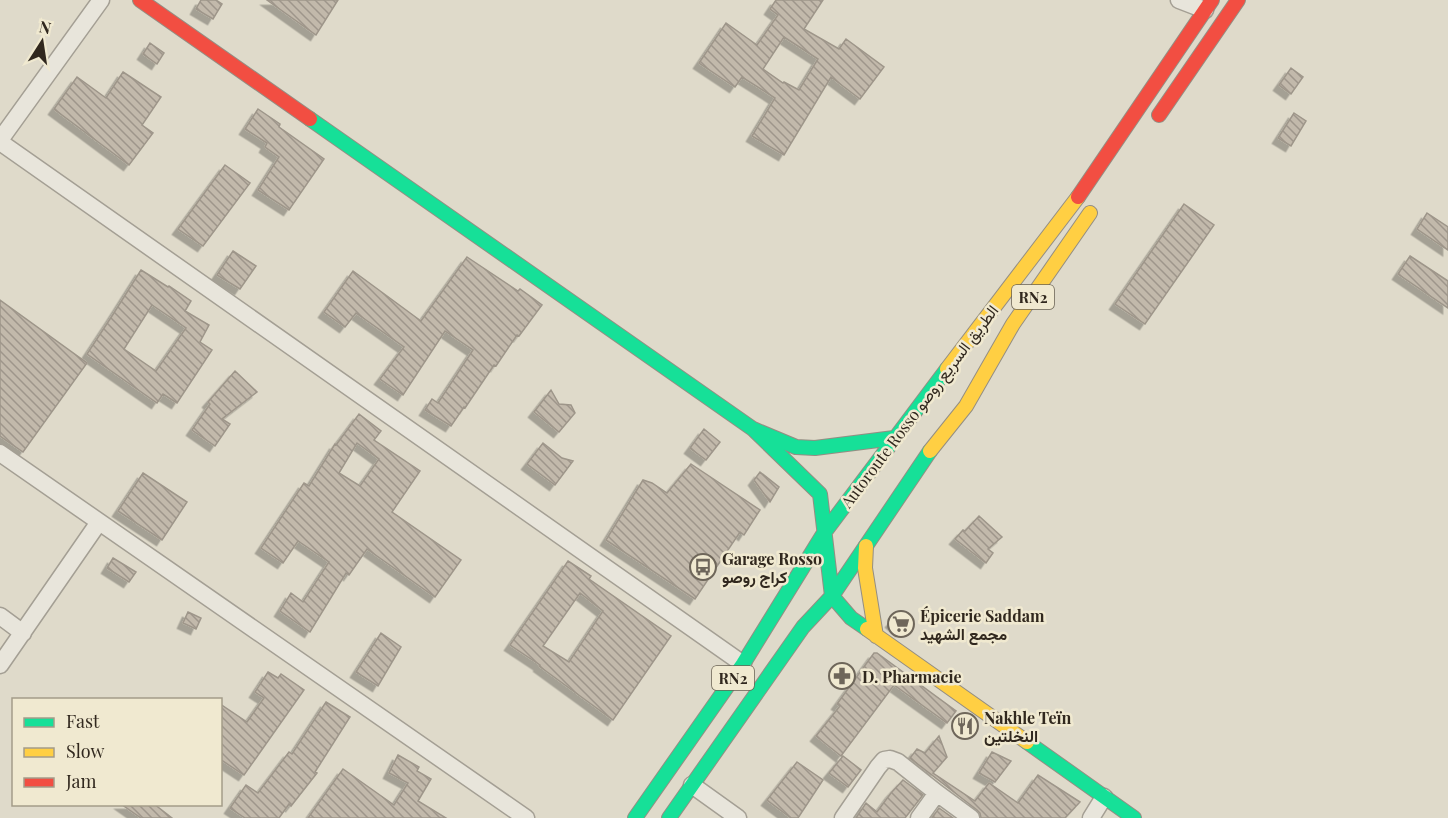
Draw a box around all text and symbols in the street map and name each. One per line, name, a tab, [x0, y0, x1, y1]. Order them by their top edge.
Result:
north arrow	[12, 12, 72, 72]
text: N	[37, 15, 53, 38]
road number: RN2	[1012, 285, 1054, 309]
street label: Autoroute Rosso الطريق السريع روصو	[835, 300, 1004, 514]
place label: Garage Rosso كراج روصو	[722, 548, 822, 588]
bus stop icon: Garage Rosso كراج روصو	[688, 552, 718, 582]
place label: Épicerie Saddam مجمع الشهيد	[920, 605, 1045, 646]
supermarket icon: Épicerie Saddam مجمع الشهيد	[886, 609, 916, 639]
pharmacy icon: D. Pharmacie	[827, 661, 857, 691]
road number: RN2	[712, 666, 754, 690]
place label: D. Pharmacie	[862, 666, 962, 687]
legend	[12, 698, 222, 806]
place label: Nakhle Teïn النخلتين	[984, 707, 1072, 746]
text: Fast	[66, 709, 100, 733]
restaurant icon: Nakhle Teïn النخلتين	[950, 711, 980, 741]
text: Slow	[66, 739, 104, 763]
text: Jam	[65, 769, 96, 793]

